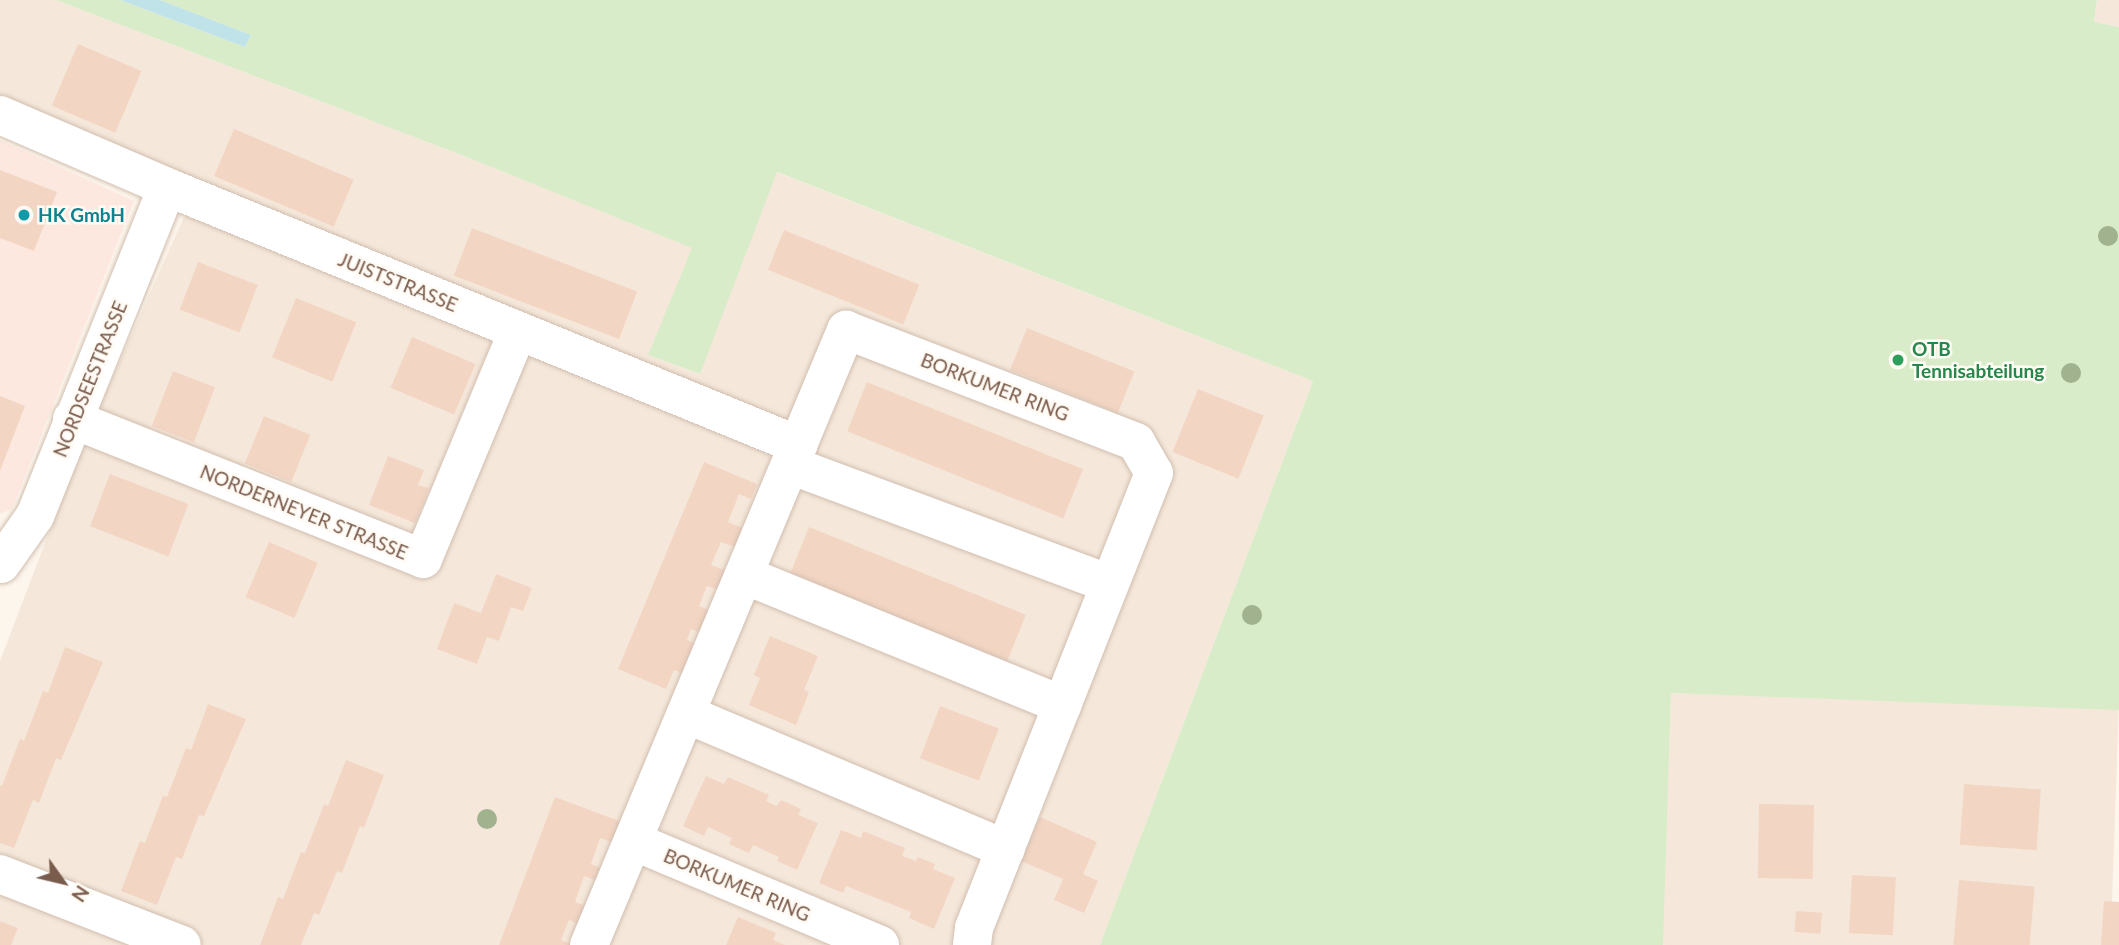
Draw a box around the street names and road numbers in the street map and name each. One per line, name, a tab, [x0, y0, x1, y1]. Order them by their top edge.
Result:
street label: JUISTSTRASSE	[335, 248, 461, 316]
street label: NORDSEESTRASSE	[48, 298, 132, 460]
street label: BORKUMER RING	[918, 348, 1072, 426]
street label: NORDERNEYER STRASSE	[197, 460, 411, 564]
street label: BORKUMER RING	[660, 844, 814, 926]

